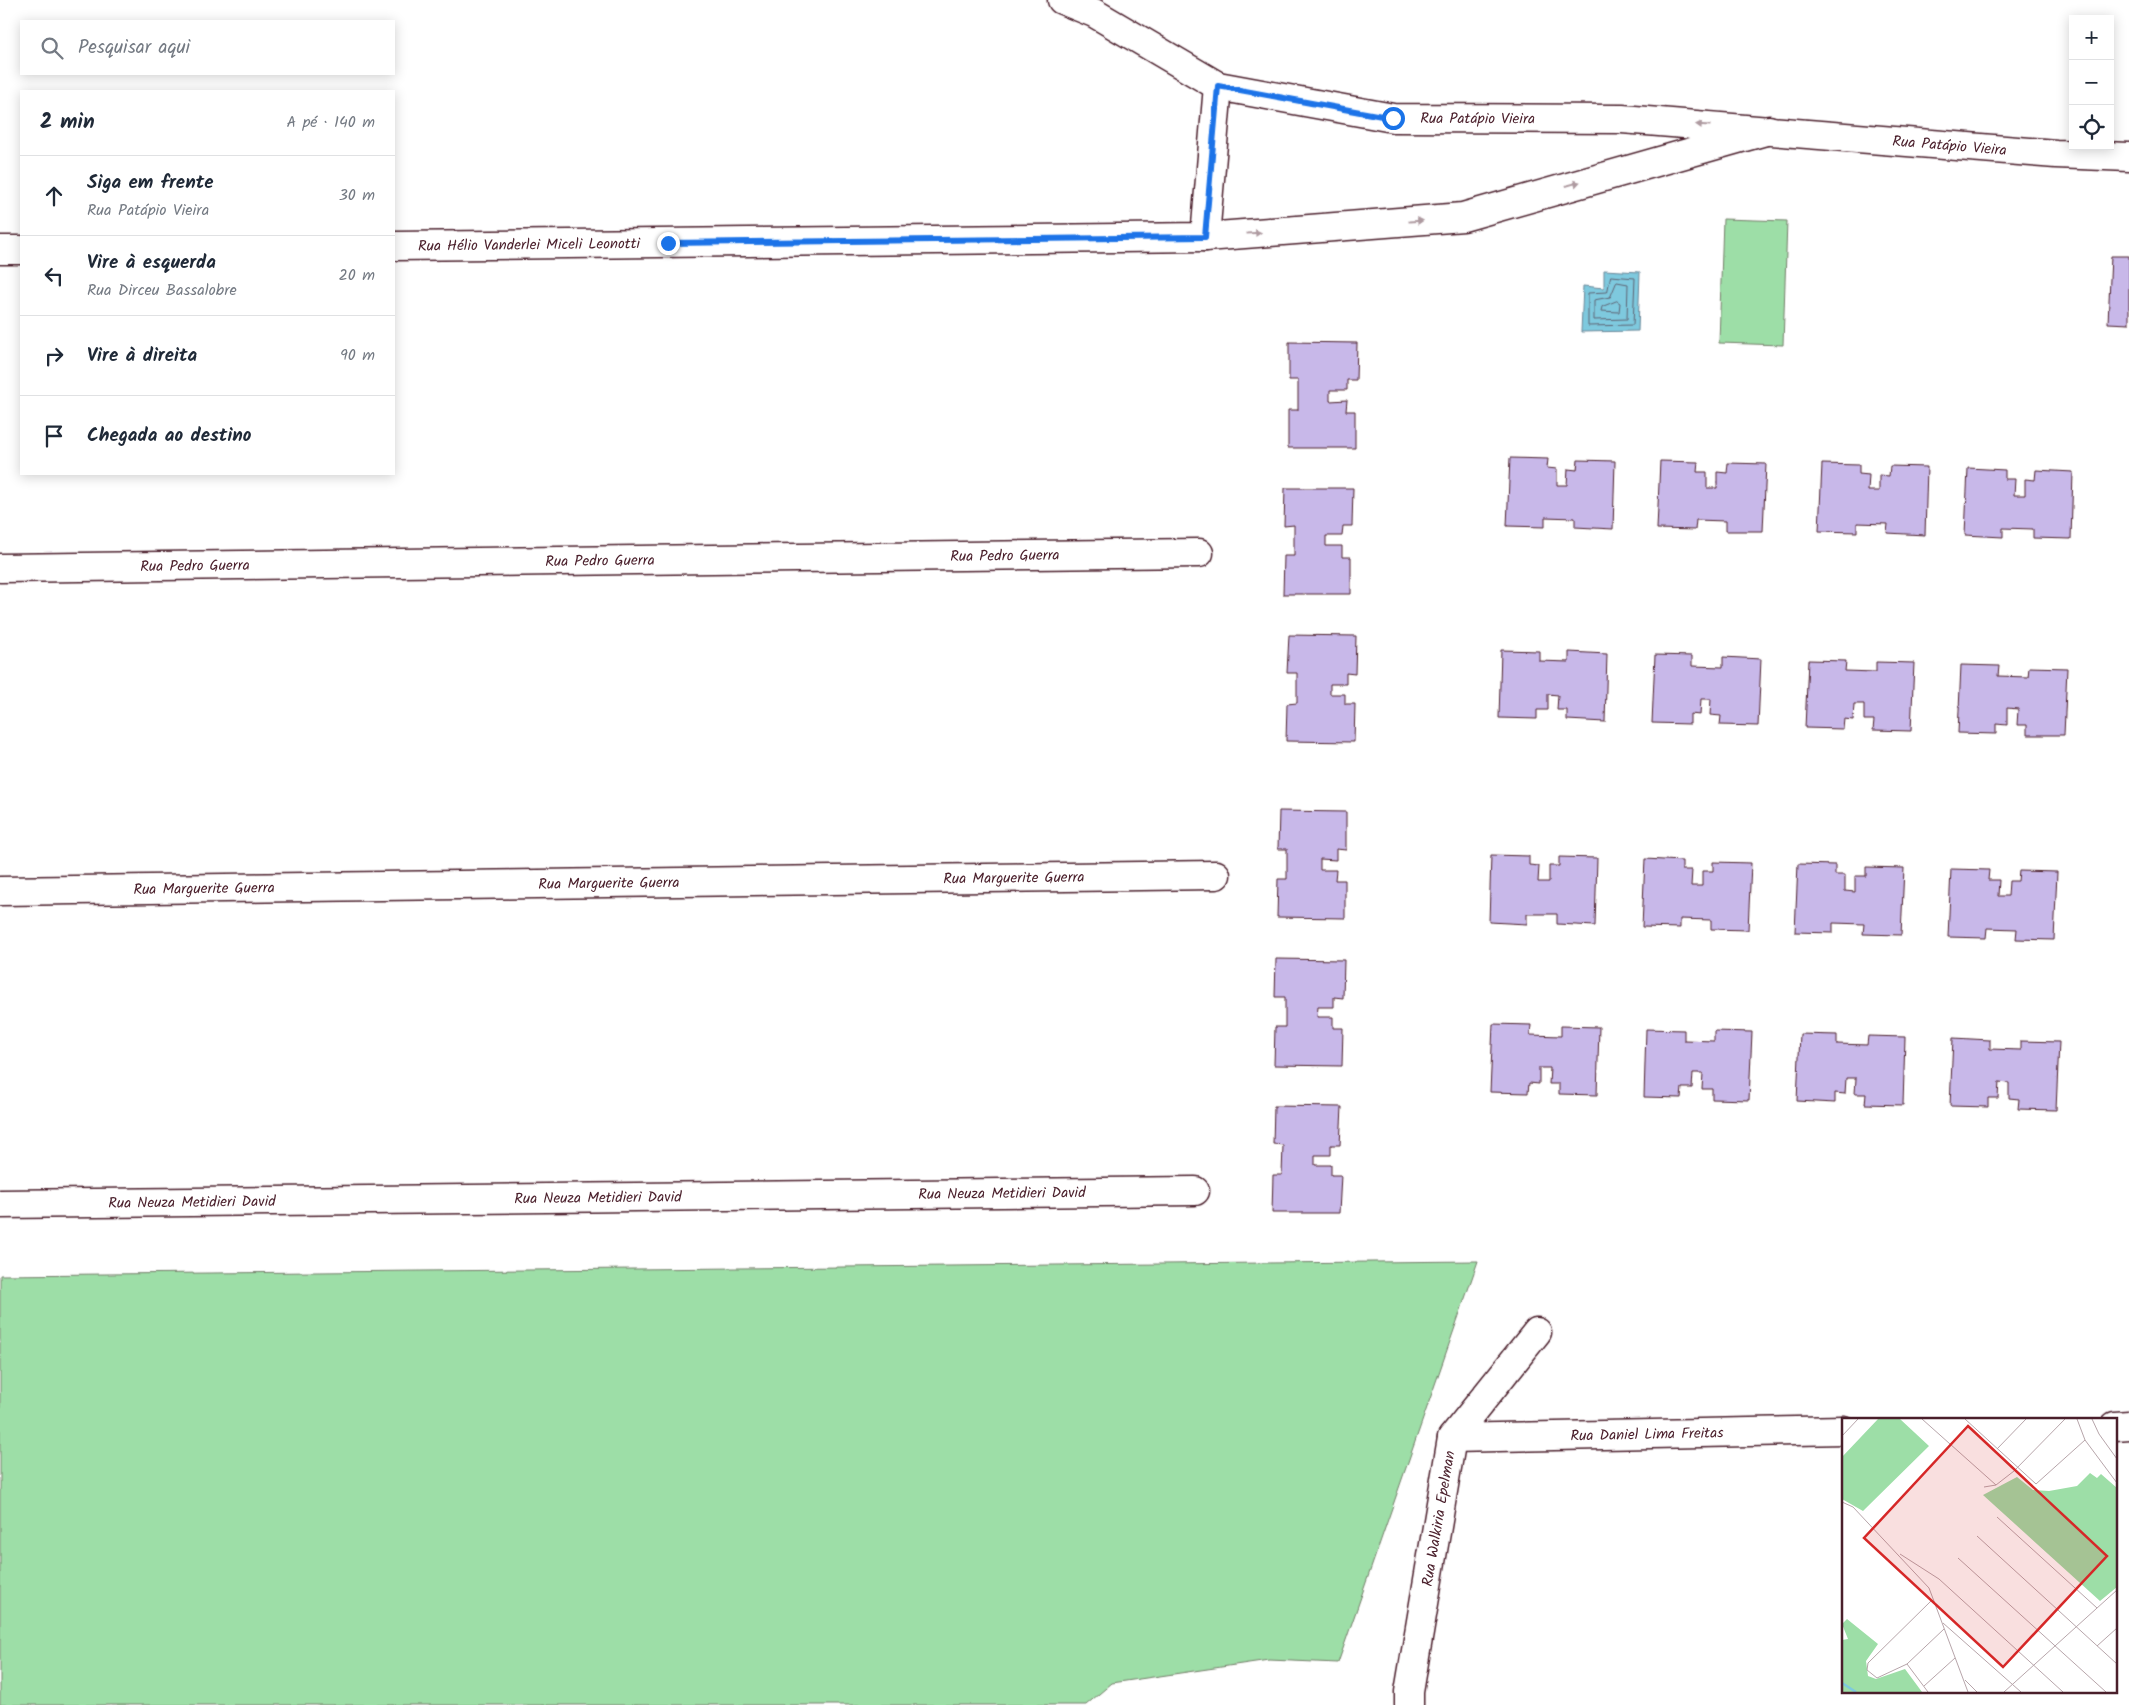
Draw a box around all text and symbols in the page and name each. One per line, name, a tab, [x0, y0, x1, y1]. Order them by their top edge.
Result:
map controls	[2069, 15, 2114, 150]
button: +	[2069, 15, 2114, 60]
search box	[20, 20, 395, 75]
text: Pesquisar aqui	[78, 33, 190, 63]
icon: search	[38, 34, 66, 62]
button: −	[2069, 60, 2114, 105]
button: locate	[2069, 105, 2114, 150]
text: 2 min	[40, 106, 95, 139]
route start	[1382, 107, 1405, 130]
street label: Rua Patápio Vieira	[1420, 107, 1535, 132]
text: A pé · 140 m	[287, 110, 375, 135]
one-way arrow	[1695, 121, 1711, 129]
street label: Rua Patápio Vieira	[1891, 130, 2008, 163]
text: Siga em frente	[87, 168, 214, 198]
one-way arrow	[1566, 180, 1581, 188]
icon: ahead	[40, 182, 68, 210]
text: 30 m	[339, 183, 375, 208]
text: Rua Patápio Vieira	[87, 198, 209, 223]
one-way arrow	[1408, 216, 1424, 224]
one-way arrow	[1246, 229, 1262, 237]
street label: Rua Hélio Vanderlei Miceli Leonotti	[418, 232, 642, 259]
route end	[657, 232, 680, 255]
text: Vire à esquerda	[87, 248, 216, 278]
icon: left	[40, 262, 68, 290]
text: 20 m	[339, 263, 375, 288]
text: Rua Dirceu Bassalobre	[87, 278, 237, 303]
text: Vire à direita	[87, 341, 197, 371]
icon: right	[40, 342, 68, 370]
text: 90 m	[340, 343, 375, 368]
text: Chegada ao destino	[87, 421, 252, 451]
icon: arrive	[40, 422, 68, 450]
street label: Rua Pedro Guerra	[950, 544, 1060, 569]
street label: Rua Pedro Guerra	[545, 549, 655, 574]
street label: Rua Pedro Guerra	[140, 554, 250, 579]
street label: Rua Marguerite Guerra	[943, 866, 1085, 892]
street label: Rua Marguerite Guerra	[538, 871, 680, 897]
street label: Rua Marguerite Guerra	[133, 876, 275, 902]
street label: Rua Neuza Metidieri David	[918, 1181, 1086, 1207]
street label: Rua Neuza Metidieri David	[514, 1186, 682, 1211]
street label: Rua Neuza Metidieri David	[108, 1190, 276, 1216]
inset map	[1842, 1418, 2116, 1692]
street label: Rua Daniel Lima Freitas	[1570, 1421, 1724, 1449]
street label: Rua Walkiria Epelman	[1416, 1449, 1463, 1588]

